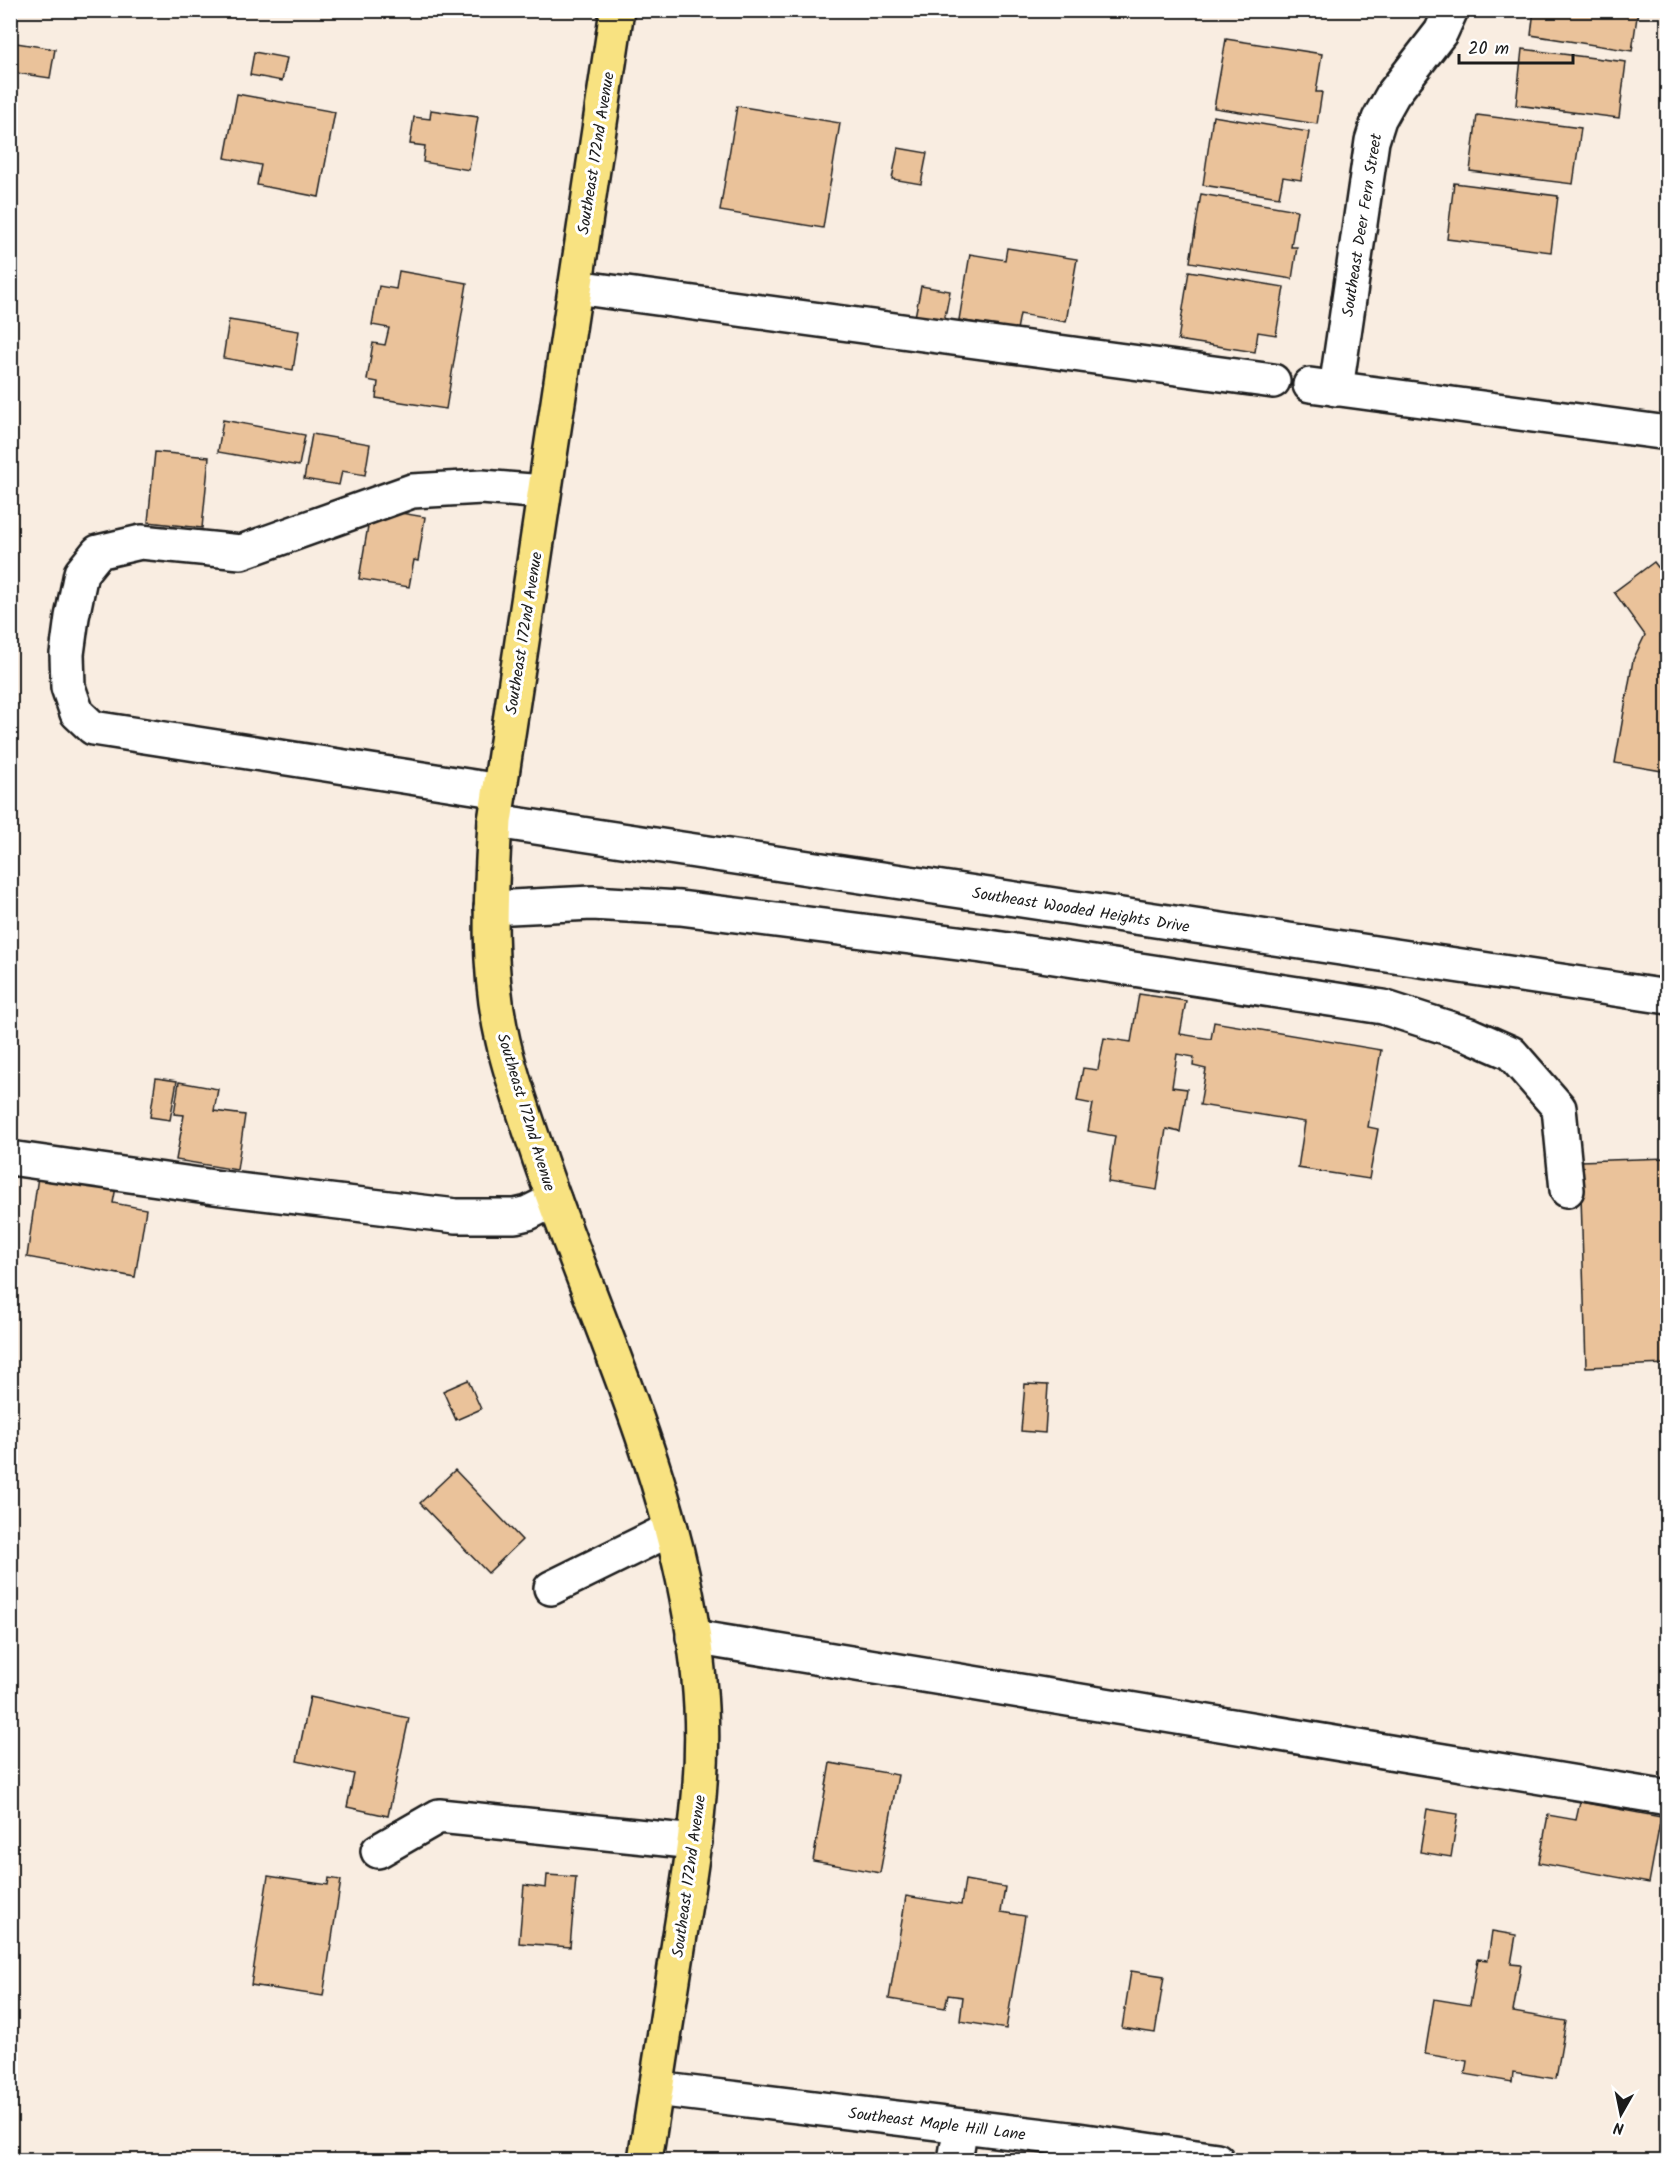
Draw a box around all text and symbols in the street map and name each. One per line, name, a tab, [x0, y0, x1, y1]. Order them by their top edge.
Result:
scale bar	[1459, 27, 1573, 65]
text: 20 m	[1468, 35, 1509, 64]
street label: Southeast 172nd Avenue	[571, 70, 622, 236]
street label: Southeast Deer Fern Street	[1336, 131, 1389, 319]
street label: Southeast 172nd Avenue	[499, 550, 550, 716]
street label: Southeast Wooded Heights Drive	[970, 881, 1191, 940]
street label: Southeast 172nd Avenue	[490, 1030, 562, 1195]
street label: Southeast 172nd Avenue	[666, 1793, 713, 1959]
north arrow	[1591, 2084, 1651, 2144]
street label: Southeast Maple Hill Lane	[847, 2101, 1027, 2148]
text: N	[1612, 2114, 1626, 2140]

